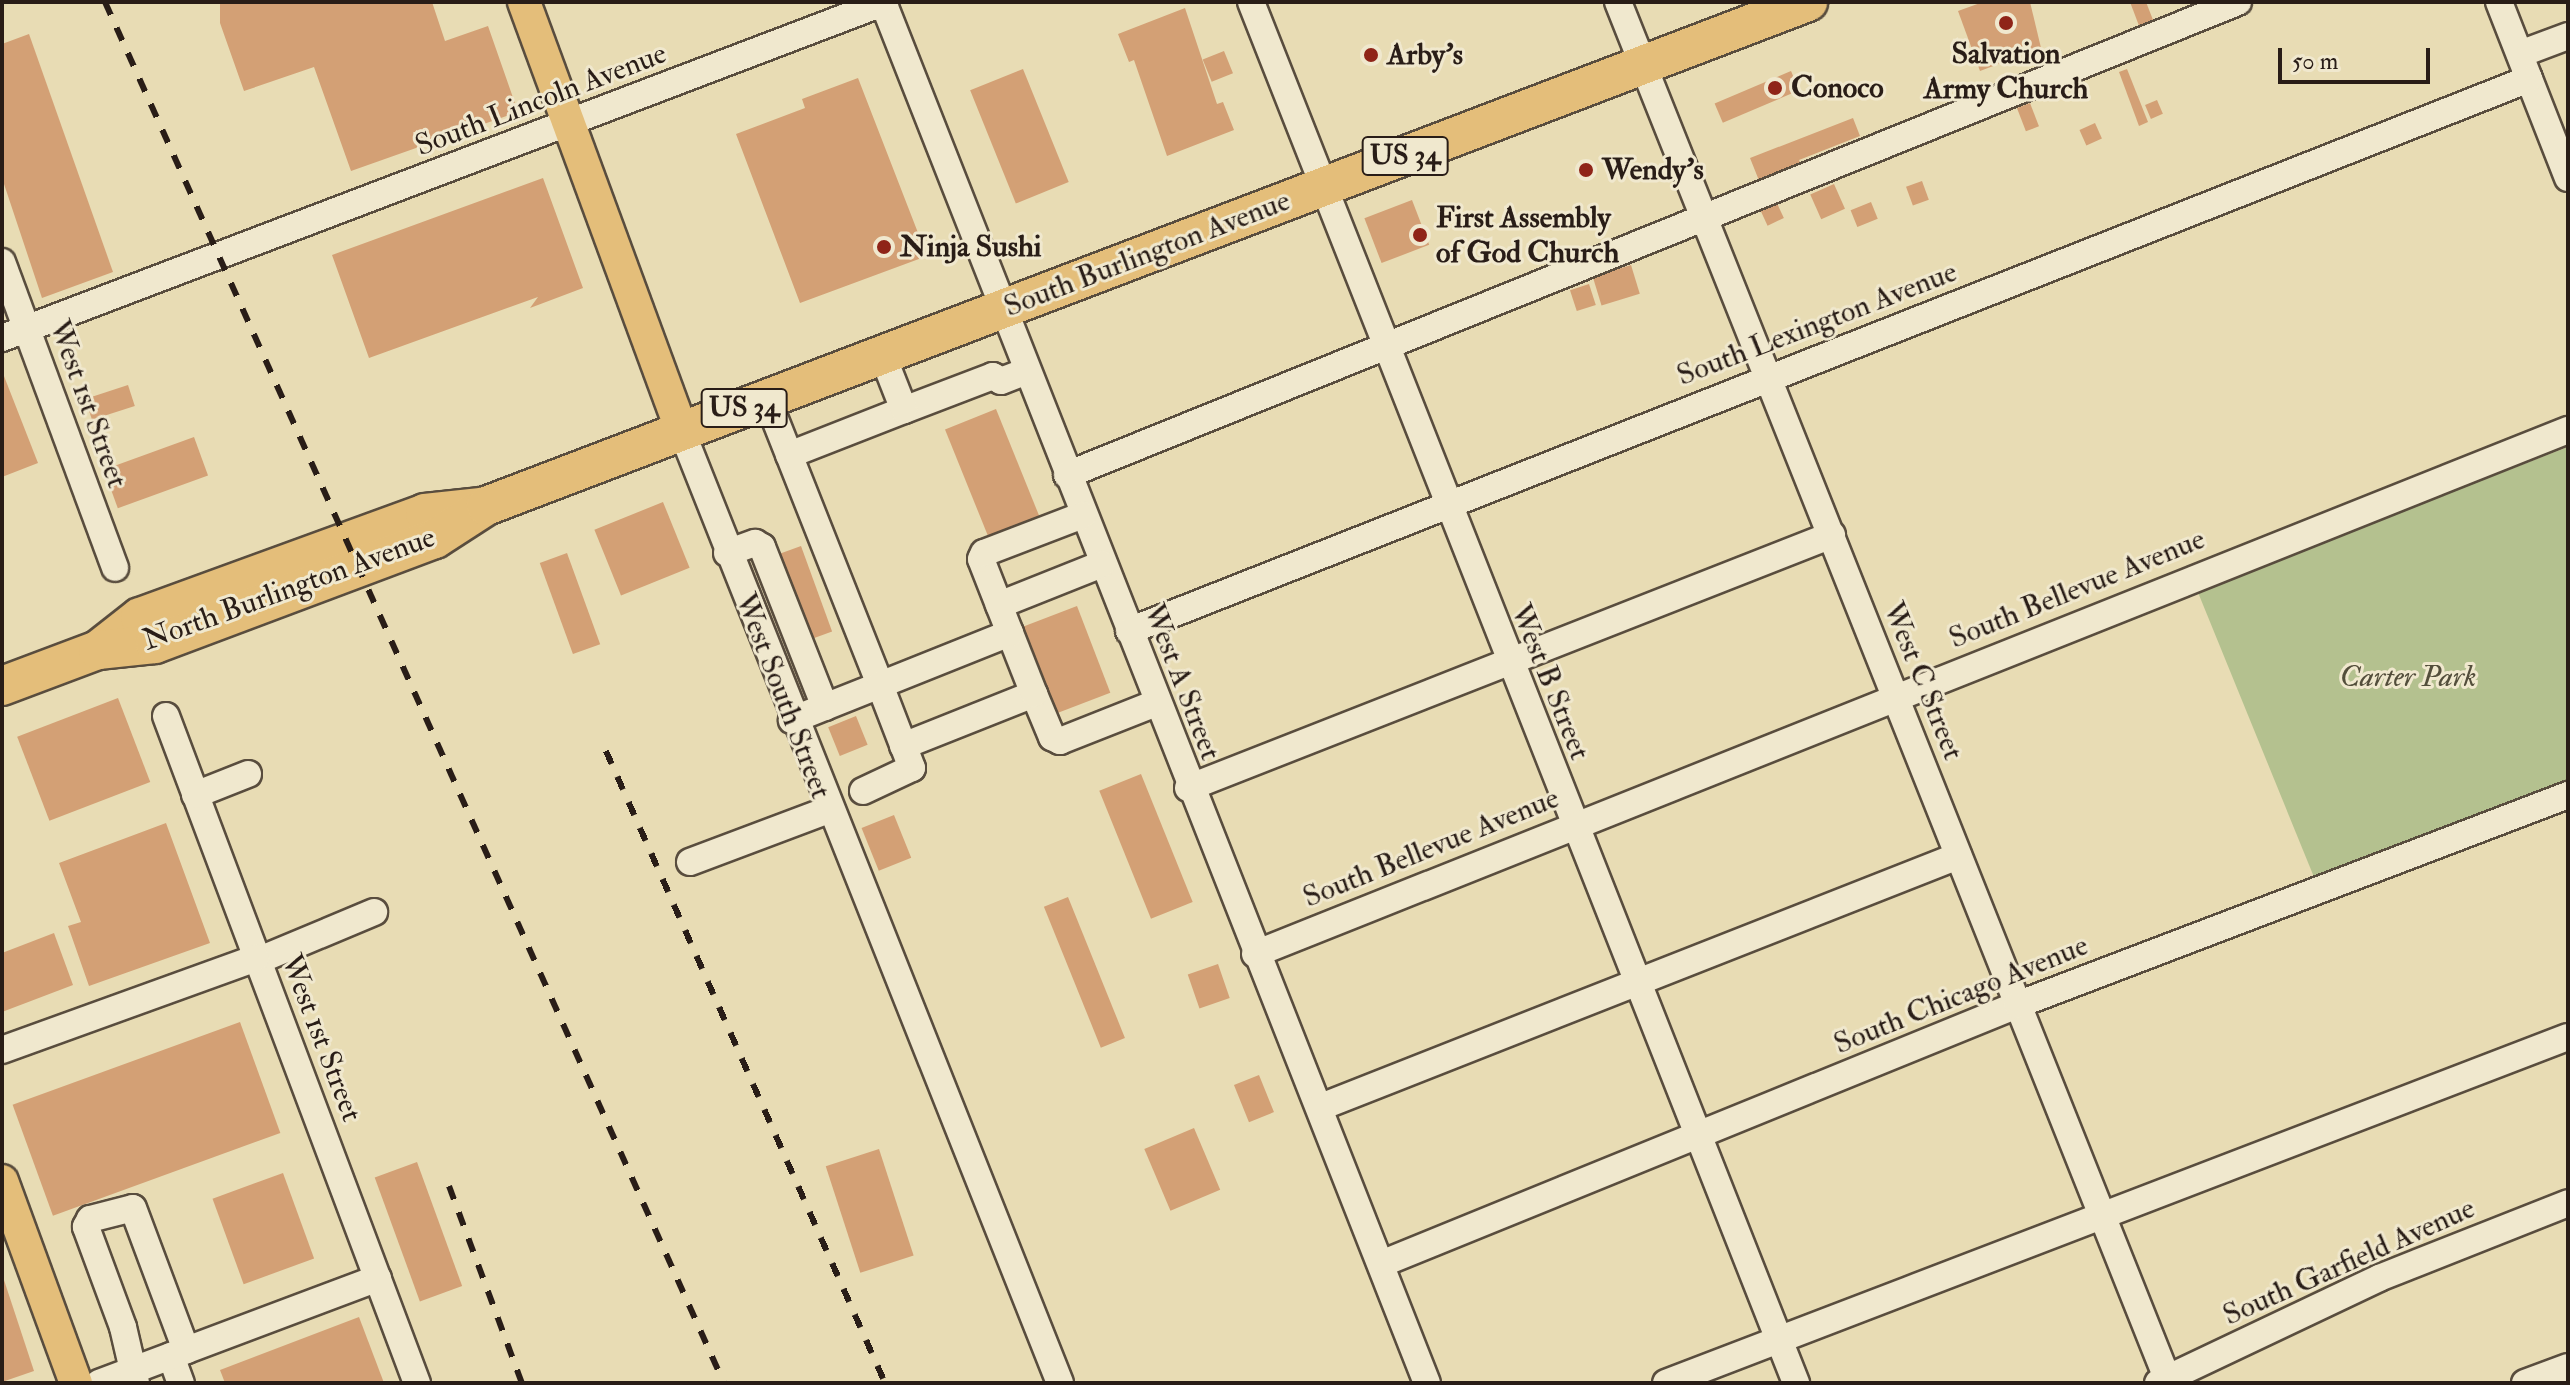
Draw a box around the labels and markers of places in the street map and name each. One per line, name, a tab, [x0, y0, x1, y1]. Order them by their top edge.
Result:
marker: Salvation Army Church	[1997, 14, 2015, 32]
place label: Salvation Army Church	[1924, 36, 2088, 106]
place label: Arby's	[1387, 37, 1463, 73]
marker: Arby's	[1362, 46, 1380, 64]
place label: Conoco	[1791, 70, 1884, 106]
marker: Conoco	[1766, 79, 1784, 97]
place label: Wendy's	[1602, 152, 1704, 188]
marker: Wendy's	[1577, 161, 1595, 179]
place label: First Assembly of God Church	[1436, 200, 1619, 270]
marker: First Assembly of God Church	[1411, 226, 1429, 244]
place label: Ninja Sushi	[900, 229, 1042, 265]
marker: Ninja Sushi	[875, 238, 893, 256]

